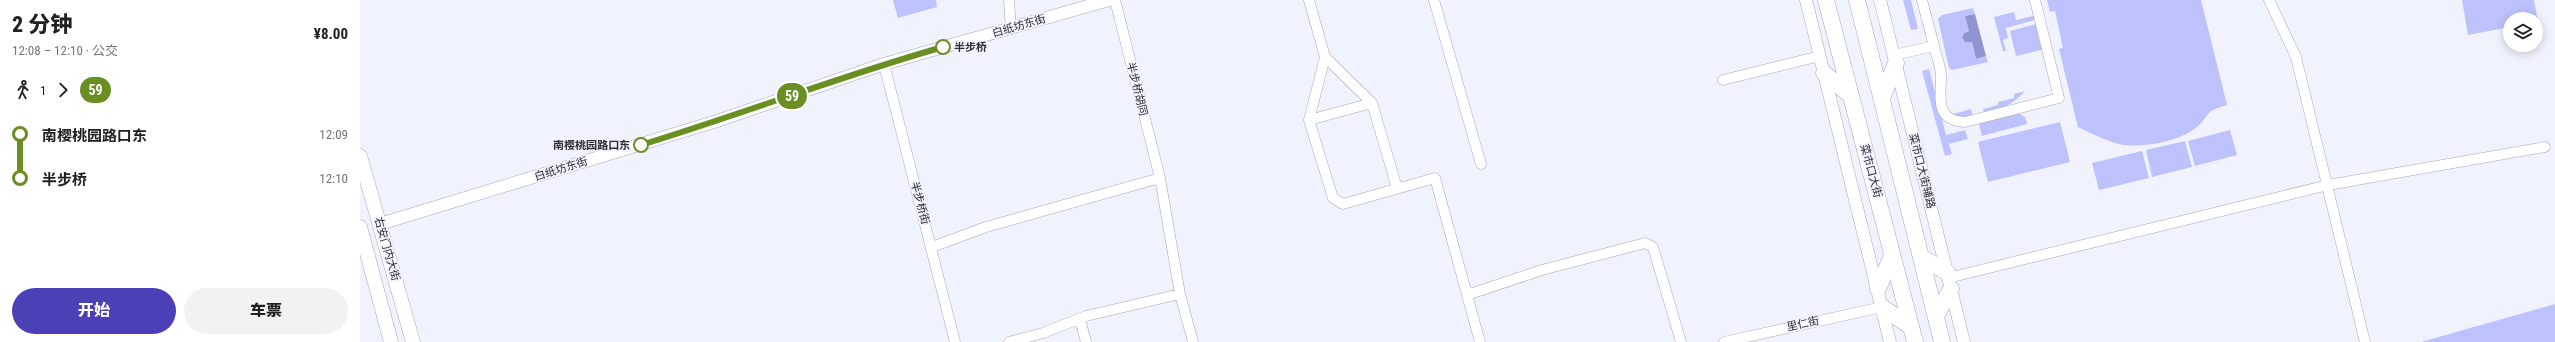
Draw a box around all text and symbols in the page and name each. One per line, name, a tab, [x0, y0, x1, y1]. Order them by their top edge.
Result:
text: 2 分钟	[12, 12, 72, 37]
street label: 白纸坊东街	[991, 12, 1047, 40]
map controls	[2503, 12, 2543, 52]
button: layers	[2503, 12, 2543, 52]
text: ¥8.00	[314, 25, 348, 43]
marker: 半步桥	[935, 39, 951, 55]
place label: 半步桥	[954, 41, 987, 54]
text: 12:08 – 12:10 · 公交	[12, 43, 118, 58]
street label: 半步桥胡同	[1124, 61, 1150, 117]
icon: walk	[12, 79, 34, 101]
icon: forward	[52, 79, 74, 101]
text: 59	[88, 82, 103, 98]
text: 1	[40, 83, 46, 98]
line badge: 59	[774, 83, 810, 109]
text: 59	[785, 88, 799, 104]
text: 南樱桃园路口东	[42, 127, 147, 145]
text: 12:09	[319, 127, 348, 142]
street label: 菜市口大街辅路	[1906, 132, 1938, 210]
marker: 南樱桃园路口东	[633, 137, 649, 153]
place label: 南樱桃园路口东	[553, 139, 630, 152]
street label: 菜市口大街	[1858, 143, 1884, 199]
street label: 白纸坊东街	[533, 155, 589, 183]
text: 半步桥	[42, 171, 87, 189]
text: 12:10	[319, 171, 348, 186]
street label: 半步桥街	[908, 180, 932, 226]
street label: 右安门内大街	[372, 215, 402, 283]
button: 开始	[12, 288, 176, 334]
button: 车票	[184, 288, 348, 334]
street label: 里仁街	[1786, 314, 1820, 334]

